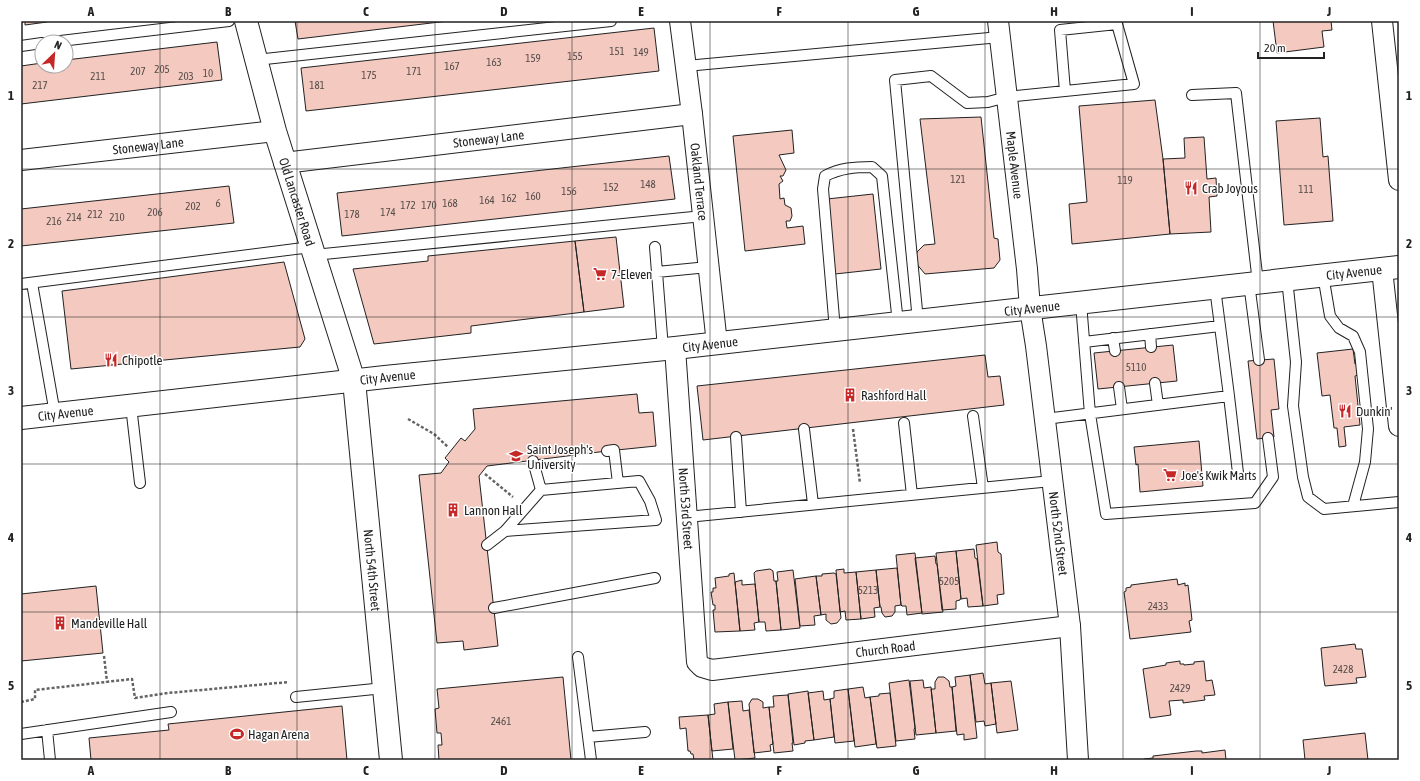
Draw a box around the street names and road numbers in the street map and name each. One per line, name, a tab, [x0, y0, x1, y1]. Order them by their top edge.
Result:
street label: Stoneway Lane	[452, 127, 525, 151]
street label: Maple Avenue	[1003, 130, 1026, 200]
street label: Stoneway Lane	[112, 134, 185, 157]
street label: Oakland Terrace	[687, 142, 711, 222]
street label: Old Lancaster Road	[276, 156, 318, 248]
street label: City Avenue	[1326, 262, 1383, 283]
street label: City Avenue	[1004, 298, 1061, 319]
street label: City Avenue	[682, 334, 739, 355]
street label: City Avenue	[359, 367, 416, 388]
street label: City Avenue	[37, 403, 94, 424]
street label: North 53rd Street	[675, 467, 696, 550]
street label: North 52nd Street	[1046, 491, 1071, 576]
street label: North 54th Street	[361, 529, 383, 612]
street label: Church Road	[855, 638, 916, 660]

